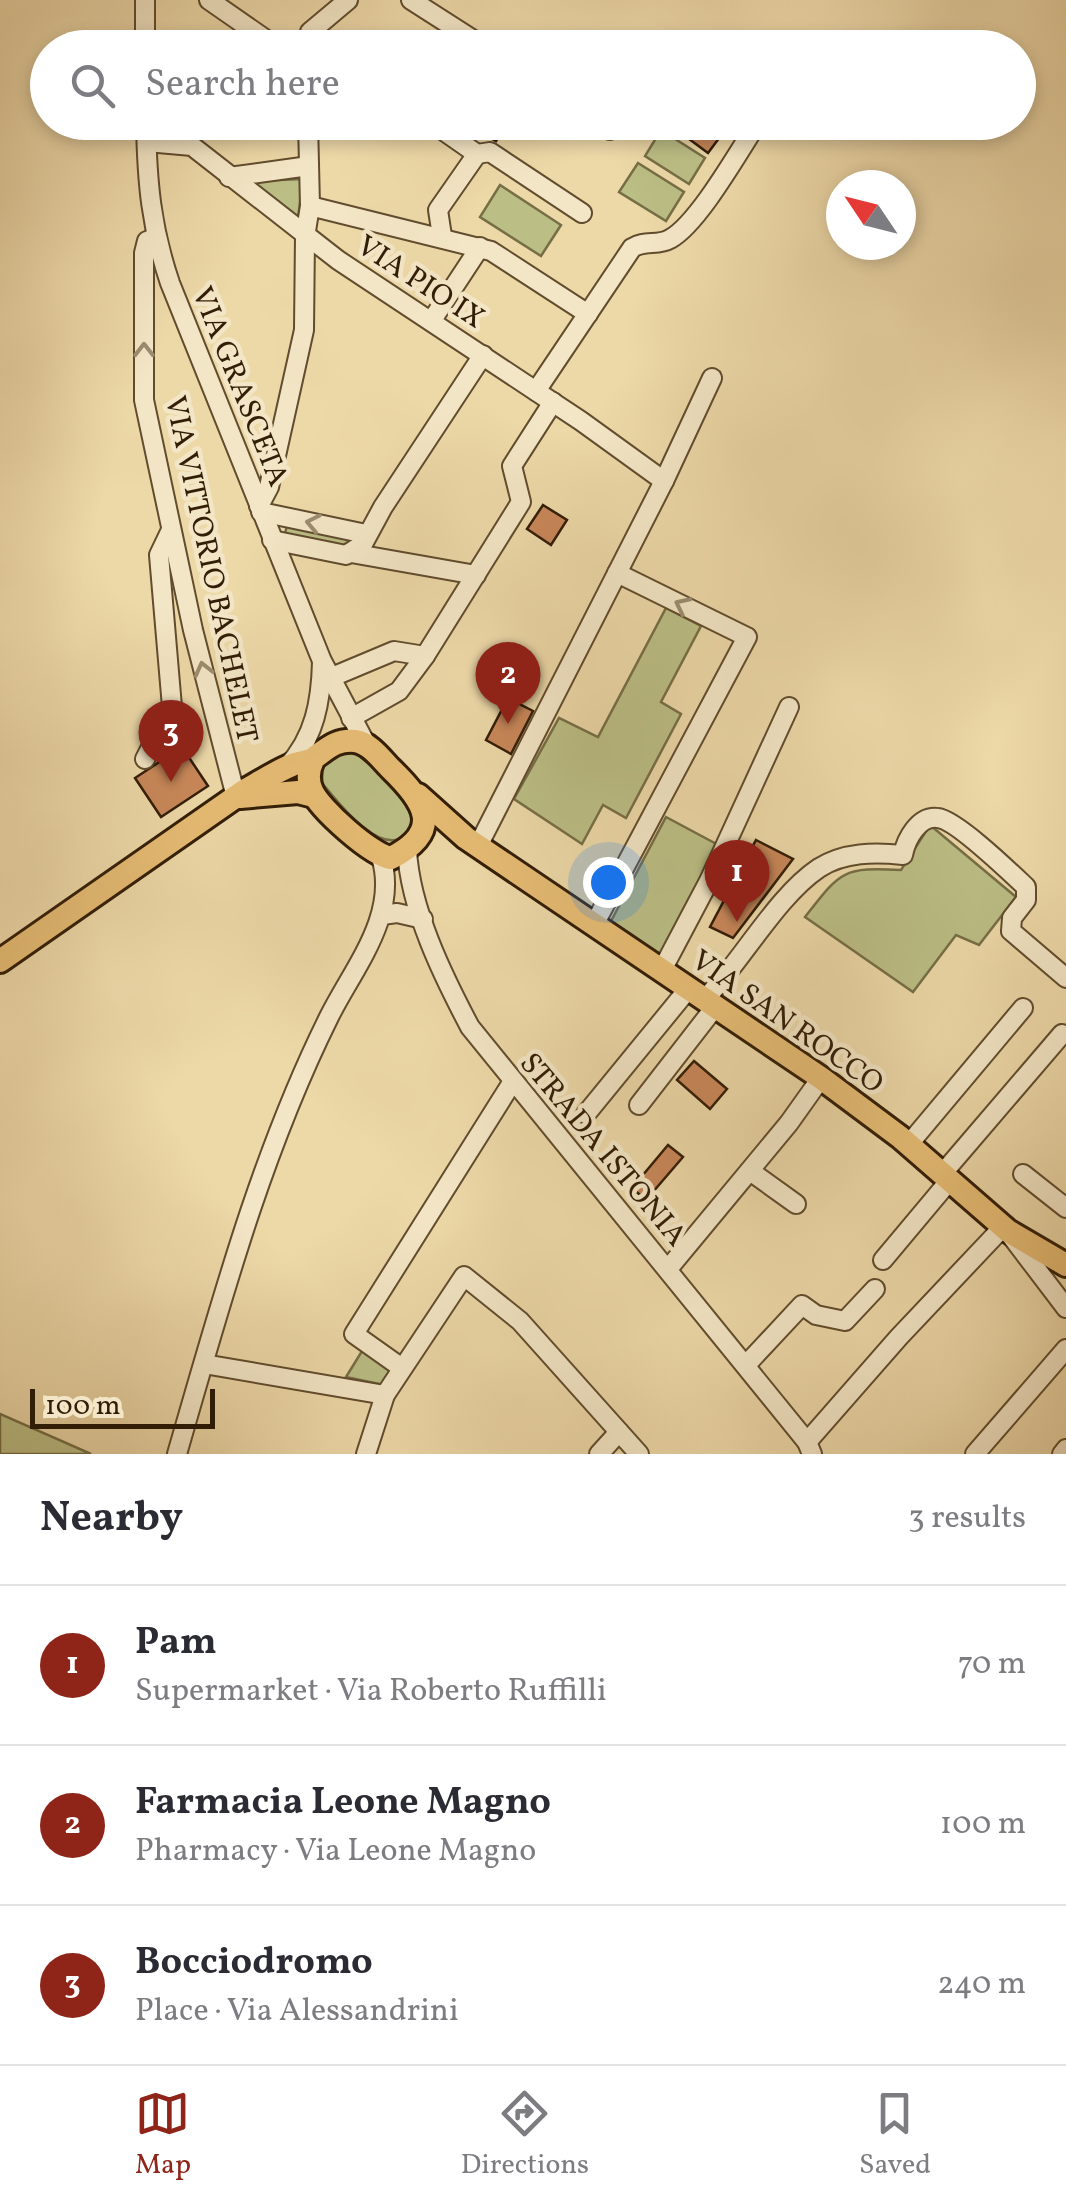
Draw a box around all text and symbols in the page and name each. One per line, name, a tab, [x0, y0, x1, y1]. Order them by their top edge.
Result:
search box	[30, 30, 1036, 140]
icon: search	[65, 58, 120, 113]
text: Search here	[145, 59, 340, 112]
north arrow	[826, 170, 916, 260]
street label: VIA PIO IX	[348, 226, 492, 340]
street label: VIA GRASCETA	[180, 281, 298, 493]
one-way arrow	[133, 342, 155, 358]
street label: VIA VITTORIO BACHELET	[153, 392, 267, 747]
one-way arrow	[305, 513, 322, 534]
one-way arrow	[674, 598, 692, 618]
pin: 2	[476, 642, 540, 724]
one-way arrow	[194, 661, 215, 678]
pin: 3	[138, 700, 204, 782]
pin: 1	[704, 840, 770, 922]
your location	[583, 857, 634, 908]
street label: VIA SAN ROCCO	[682, 940, 892, 1105]
street label: STRADA ISTONIA	[509, 1044, 696, 1256]
scale bar	[30, 1384, 215, 1428]
text: 100 m	[45, 1387, 120, 1426]
text: Nearby	[40, 1490, 183, 1549]
text: 3 results	[908, 1497, 1026, 1541]
text: Pam	[135, 1617, 217, 1670]
text: 1	[66, 1643, 79, 1687]
text: 70 m	[958, 1643, 1026, 1687]
text: Supermarket · Via Roberto Ruffilli	[135, 1670, 607, 1714]
text: Farmacia Leone Magno	[135, 1777, 551, 1830]
text: 2	[64, 1803, 81, 1847]
text: 100 m	[940, 1803, 1026, 1847]
text: Pharmacy · Via Leone Magno	[135, 1830, 536, 1874]
text: Bocciodromo	[135, 1937, 373, 1990]
text: 3	[64, 1963, 81, 2007]
text: 240 m	[937, 1963, 1026, 2007]
text: Place · Via Alessandrini	[135, 1990, 459, 2034]
tab: Map	[135, 2086, 191, 2185]
tab: Directions	[461, 2086, 589, 2185]
tab: Saved	[859, 2086, 931, 2185]

